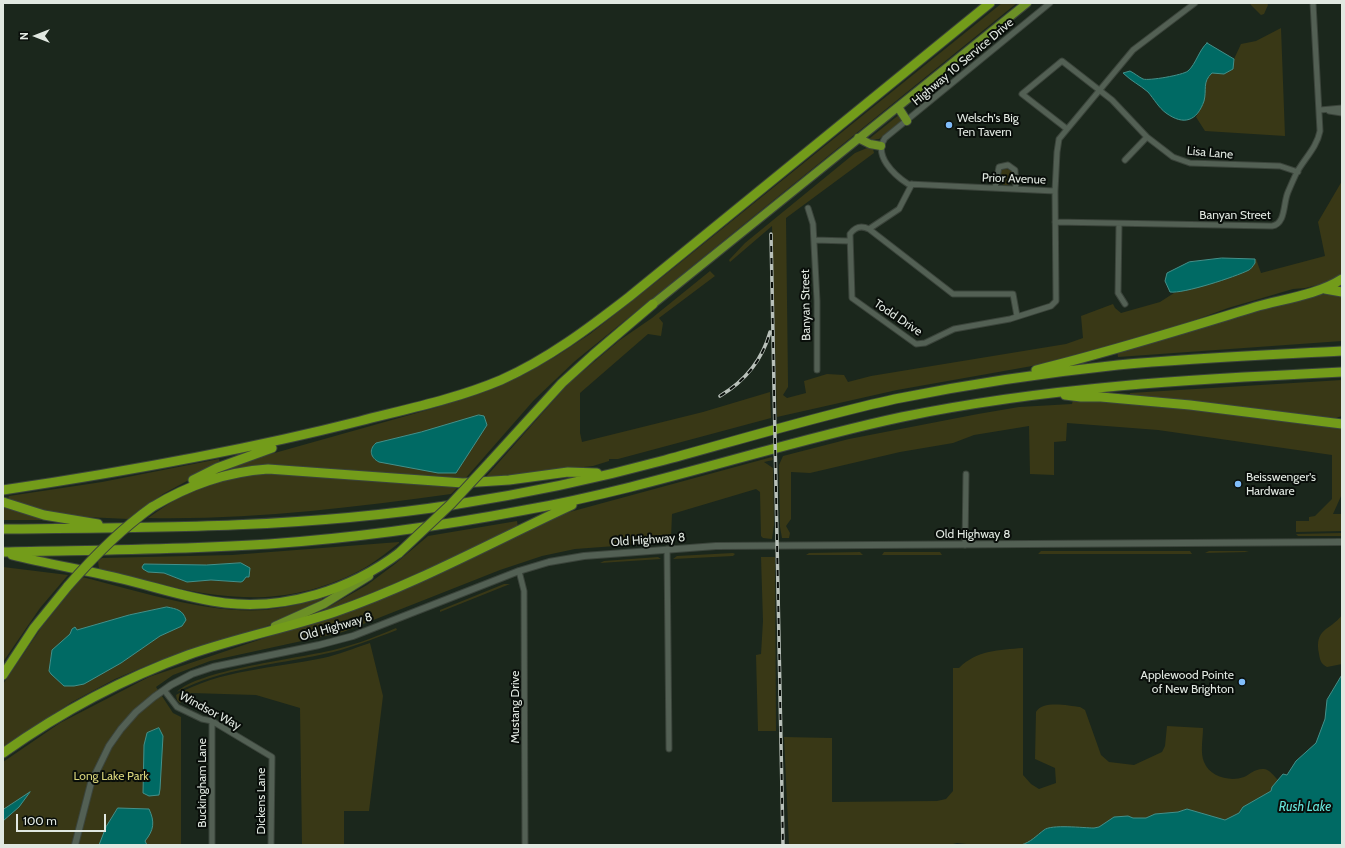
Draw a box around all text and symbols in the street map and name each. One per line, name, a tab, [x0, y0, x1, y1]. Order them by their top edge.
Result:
street label: Highway 10 Service Drive	[909, 15, 1017, 109]
north arrow	[16, 16, 56, 56]
text: N	[17, 32, 31, 40]
place label: Welsch's Big Ten Tavern	[957, 111, 1019, 139]
marker: Welsch's Big Ten Tavern	[944, 120, 954, 130]
street label: Lisa Lane	[1186, 144, 1234, 162]
street label: Prior Avenue	[982, 171, 1046, 187]
street label: Banyan Street	[1199, 208, 1271, 222]
street label: Banyan Street	[798, 269, 814, 341]
street label: Todd Drive	[871, 297, 925, 339]
place label: Beisswenger's Hardware	[1246, 470, 1316, 498]
marker: Beisswenger's Hardware	[1233, 479, 1243, 489]
street label: Old Highway 8	[936, 527, 1010, 541]
street label: Old Highway 8	[610, 530, 686, 550]
street label: Old Highway 8	[298, 610, 374, 644]
place label: Applewood Pointe of New Brighton	[1141, 668, 1234, 696]
street label: Mustang Drive	[508, 671, 522, 743]
marker: Applewood Pointe of New Brighton	[1237, 677, 1247, 687]
street label: Windsor Way	[177, 689, 243, 733]
street label: Buckingham Lane	[195, 738, 209, 828]
street label: Dickens Lane	[254, 768, 268, 834]
park label: Long Lake Park	[73, 769, 149, 783]
water label: Rush Lake	[1279, 799, 1331, 815]
scale bar	[18, 806, 108, 832]
text: 100 m	[23, 813, 57, 828]

